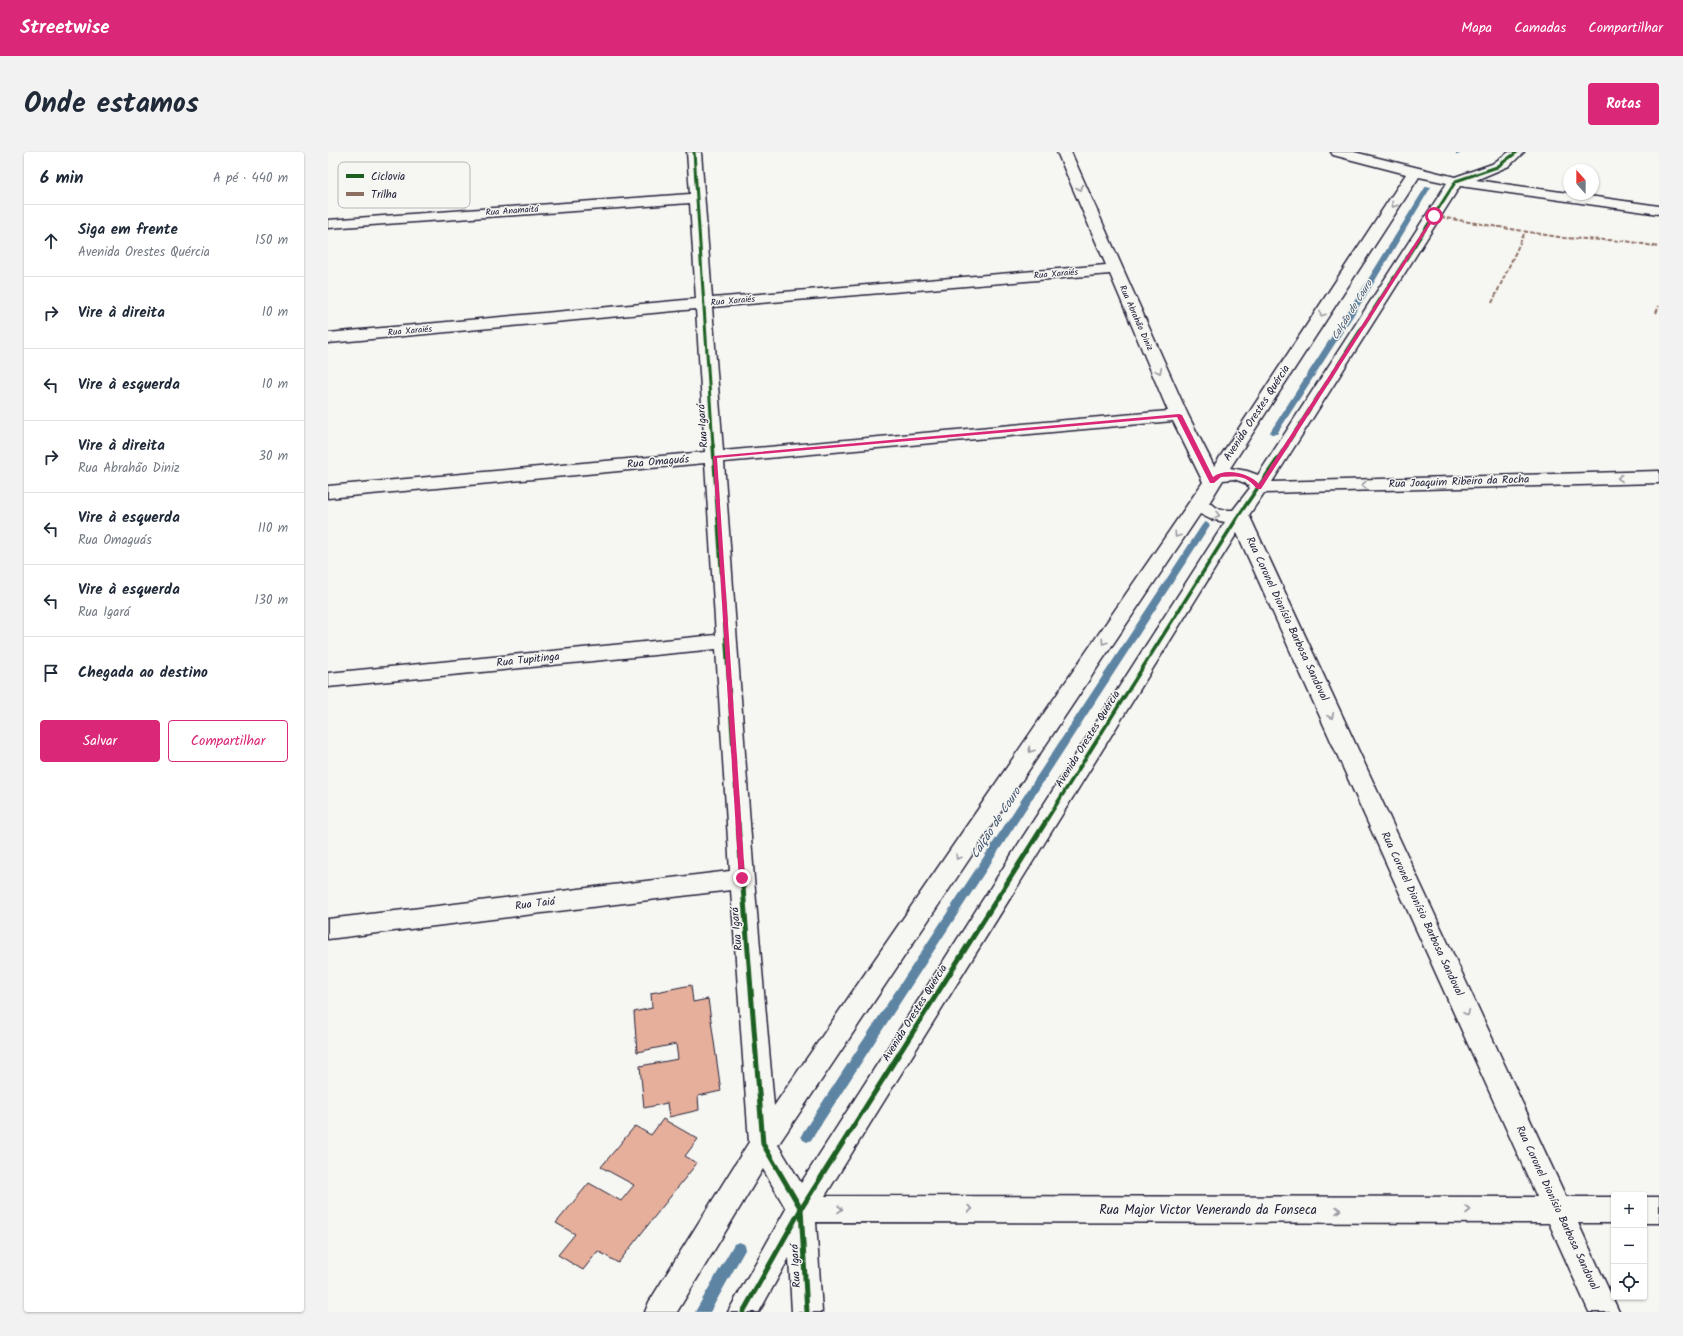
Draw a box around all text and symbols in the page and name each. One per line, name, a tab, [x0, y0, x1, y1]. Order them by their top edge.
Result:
text: Streetwise	[20, 13, 110, 43]
text: Mapa	[1461, 17, 1492, 39]
text: Camadas	[1514, 17, 1566, 39]
text: Compartilhar	[1588, 17, 1663, 39]
text: Onde estamos	[24, 82, 199, 127]
button: Rotas	[1588, 83, 1659, 125]
legend	[338, 162, 470, 208]
north arrow	[1563, 164, 1599, 200]
text: 6 min	[40, 165, 84, 192]
text: A pé · 440 m	[213, 168, 288, 189]
text: Ciclovia	[371, 168, 405, 186]
one-way arrow	[1075, 184, 1083, 191]
text: Trilha	[371, 186, 397, 204]
one-way arrow	[1391, 201, 1399, 208]
street label: Rua Anamaitá	[485, 202, 540, 220]
route start	[1425, 207, 1443, 225]
text: Siga em frente	[78, 218, 178, 242]
icon: ahead	[40, 230, 62, 252]
text: 150 m	[255, 230, 288, 251]
text: Avenida Orestes Quércia	[78, 242, 210, 263]
street label: Rua Xaraiés	[1033, 265, 1079, 283]
water label: Calção de Couro	[1327, 276, 1377, 343]
street label: Rua Abrahão Diniz	[1115, 283, 1157, 353]
street label: Rua Xaraiés	[710, 292, 756, 310]
text: Vire à direita	[78, 301, 165, 325]
icon: right	[40, 302, 62, 324]
text: 10 m	[262, 302, 288, 323]
one-way arrow	[1320, 309, 1327, 316]
street label: Rua Xaraiés	[387, 322, 433, 340]
street label: Avenida Orestes Quércia	[1219, 361, 1295, 465]
one-way arrow	[1155, 368, 1163, 375]
text: Vire à esquerda	[78, 373, 180, 397]
icon: left	[40, 374, 62, 396]
text: 10 m	[262, 374, 288, 395]
street label: Rua Igará	[692, 402, 714, 449]
text: Vire à direita	[78, 434, 165, 458]
icon: right	[40, 446, 62, 468]
text: 30 m	[259, 446, 288, 467]
street label: Rua Omaguás	[626, 450, 690, 474]
text: Rua Abrahão Diniz	[78, 458, 180, 479]
street label: Rua Joaquim Ribeiro da Rocha	[1388, 471, 1530, 493]
one-way arrow	[1617, 474, 1623, 482]
one-way arrow	[1361, 481, 1367, 489]
text: Vire à esquerda	[78, 506, 180, 530]
one-way arrow	[1214, 510, 1220, 518]
icon: left	[40, 518, 62, 540]
text: 110 m	[258, 518, 288, 539]
text: Rua Omaguás	[78, 530, 152, 551]
one-way arrow	[1174, 531, 1182, 538]
street label: Rua Coronel Dionísio Barbosa Sandoval	[1241, 534, 1333, 705]
text: Vire à esquerda	[78, 578, 180, 602]
icon: left	[40, 590, 62, 612]
text: 130 m	[254, 590, 288, 611]
text: Rua Igará	[78, 602, 130, 623]
one-way arrow	[1101, 638, 1109, 645]
street label: Rua Tupitinga	[495, 648, 561, 672]
text: Chegada ao destino	[78, 661, 208, 685]
icon: arrive	[40, 662, 62, 684]
street label: Avenida Orestes Quércia	[1051, 687, 1125, 791]
one-way arrow	[1327, 713, 1335, 720]
button: Salvar	[40, 720, 160, 762]
button: Compartilhar	[168, 720, 288, 762]
one-way arrow	[1028, 746, 1036, 753]
water label: Calção de Couro	[966, 783, 1027, 862]
street label: Rua Coronel Dionísio Barbosa Sandoval	[1376, 829, 1468, 1000]
one-way arrow	[956, 853, 963, 860]
route end	[733, 869, 751, 887]
street label: Rua Taiá	[514, 892, 558, 915]
street label: Rua Igará	[726, 905, 748, 952]
street label: Avenida Orestes Quércia	[878, 961, 952, 1065]
one-way arrow	[1462, 1008, 1470, 1016]
street label: Rua Coronel Dionísio Barbosa Sandoval	[1511, 1123, 1603, 1294]
map controls	[1611, 1192, 1647, 1300]
button: +	[1611, 1192, 1647, 1228]
street label: Rua Major Victor Venerando da Fonseca	[1099, 1200, 1317, 1221]
one-way arrow	[837, 1205, 843, 1213]
one-way arrow	[967, 1205, 973, 1213]
one-way arrow	[1335, 1206, 1341, 1214]
one-way arrow	[1465, 1206, 1471, 1214]
button: −	[1611, 1228, 1647, 1264]
street label: Rua Igará	[786, 1242, 806, 1288]
button: locate	[1611, 1264, 1647, 1300]

